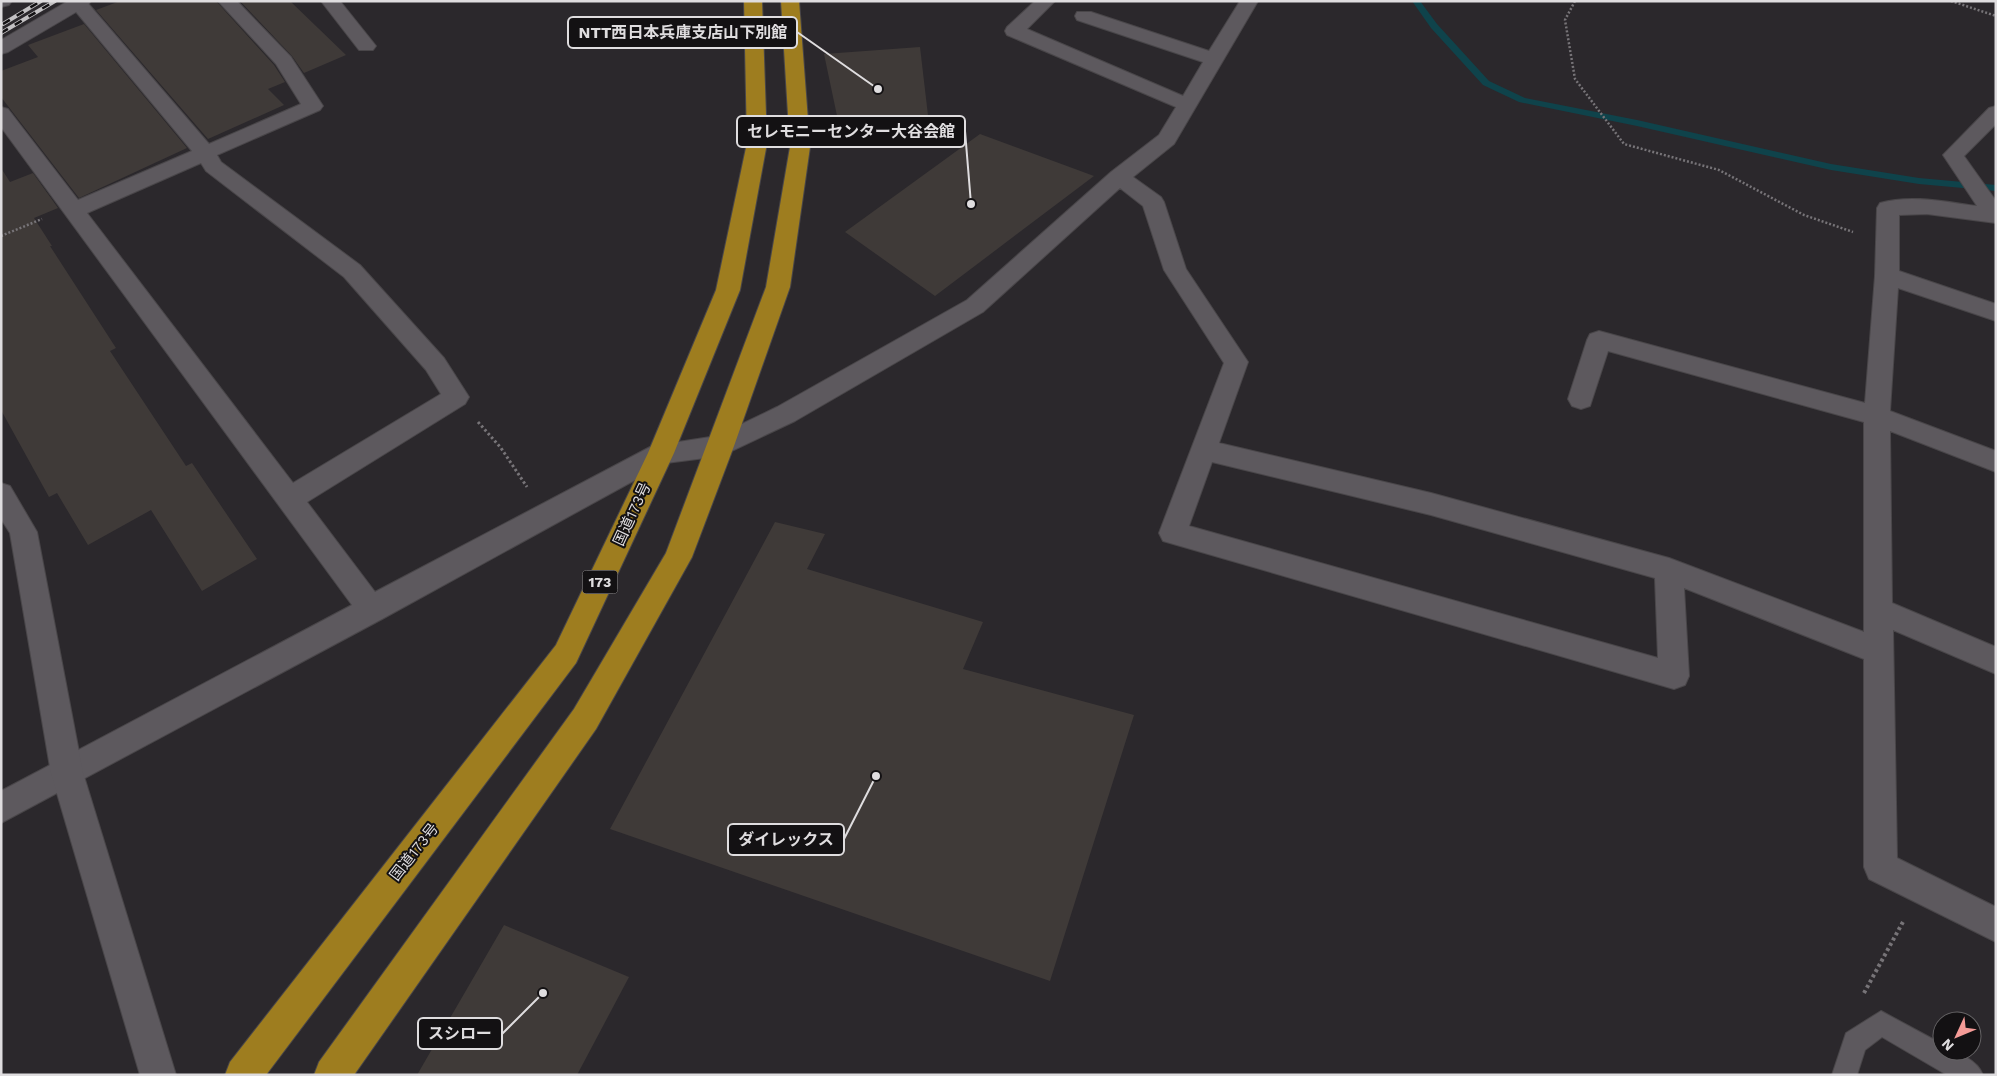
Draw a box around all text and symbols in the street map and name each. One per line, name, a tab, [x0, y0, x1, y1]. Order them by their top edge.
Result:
callout: NTT西日本兵庫支店山下別館	[568, 17, 797, 48]
text: NTT西日本兵庫支店山下別館	[579, 23, 787, 42]
callout: セレモニーセンター大谷会館	[737, 116, 965, 147]
text: セレモニーセンター大谷会館	[747, 122, 955, 141]
street label: 国道173号	[609, 479, 655, 549]
road number: 173	[582, 570, 618, 594]
street label: 国道173号	[386, 820, 442, 884]
callout: ダイレックス	[728, 824, 844, 855]
text: ダイレックス	[738, 830, 834, 849]
north arrow	[1932, 1011, 1982, 1061]
callout: スシロー	[418, 1018, 502, 1049]
text: スシロー	[428, 1024, 492, 1043]
text: N	[1938, 1036, 1957, 1054]

